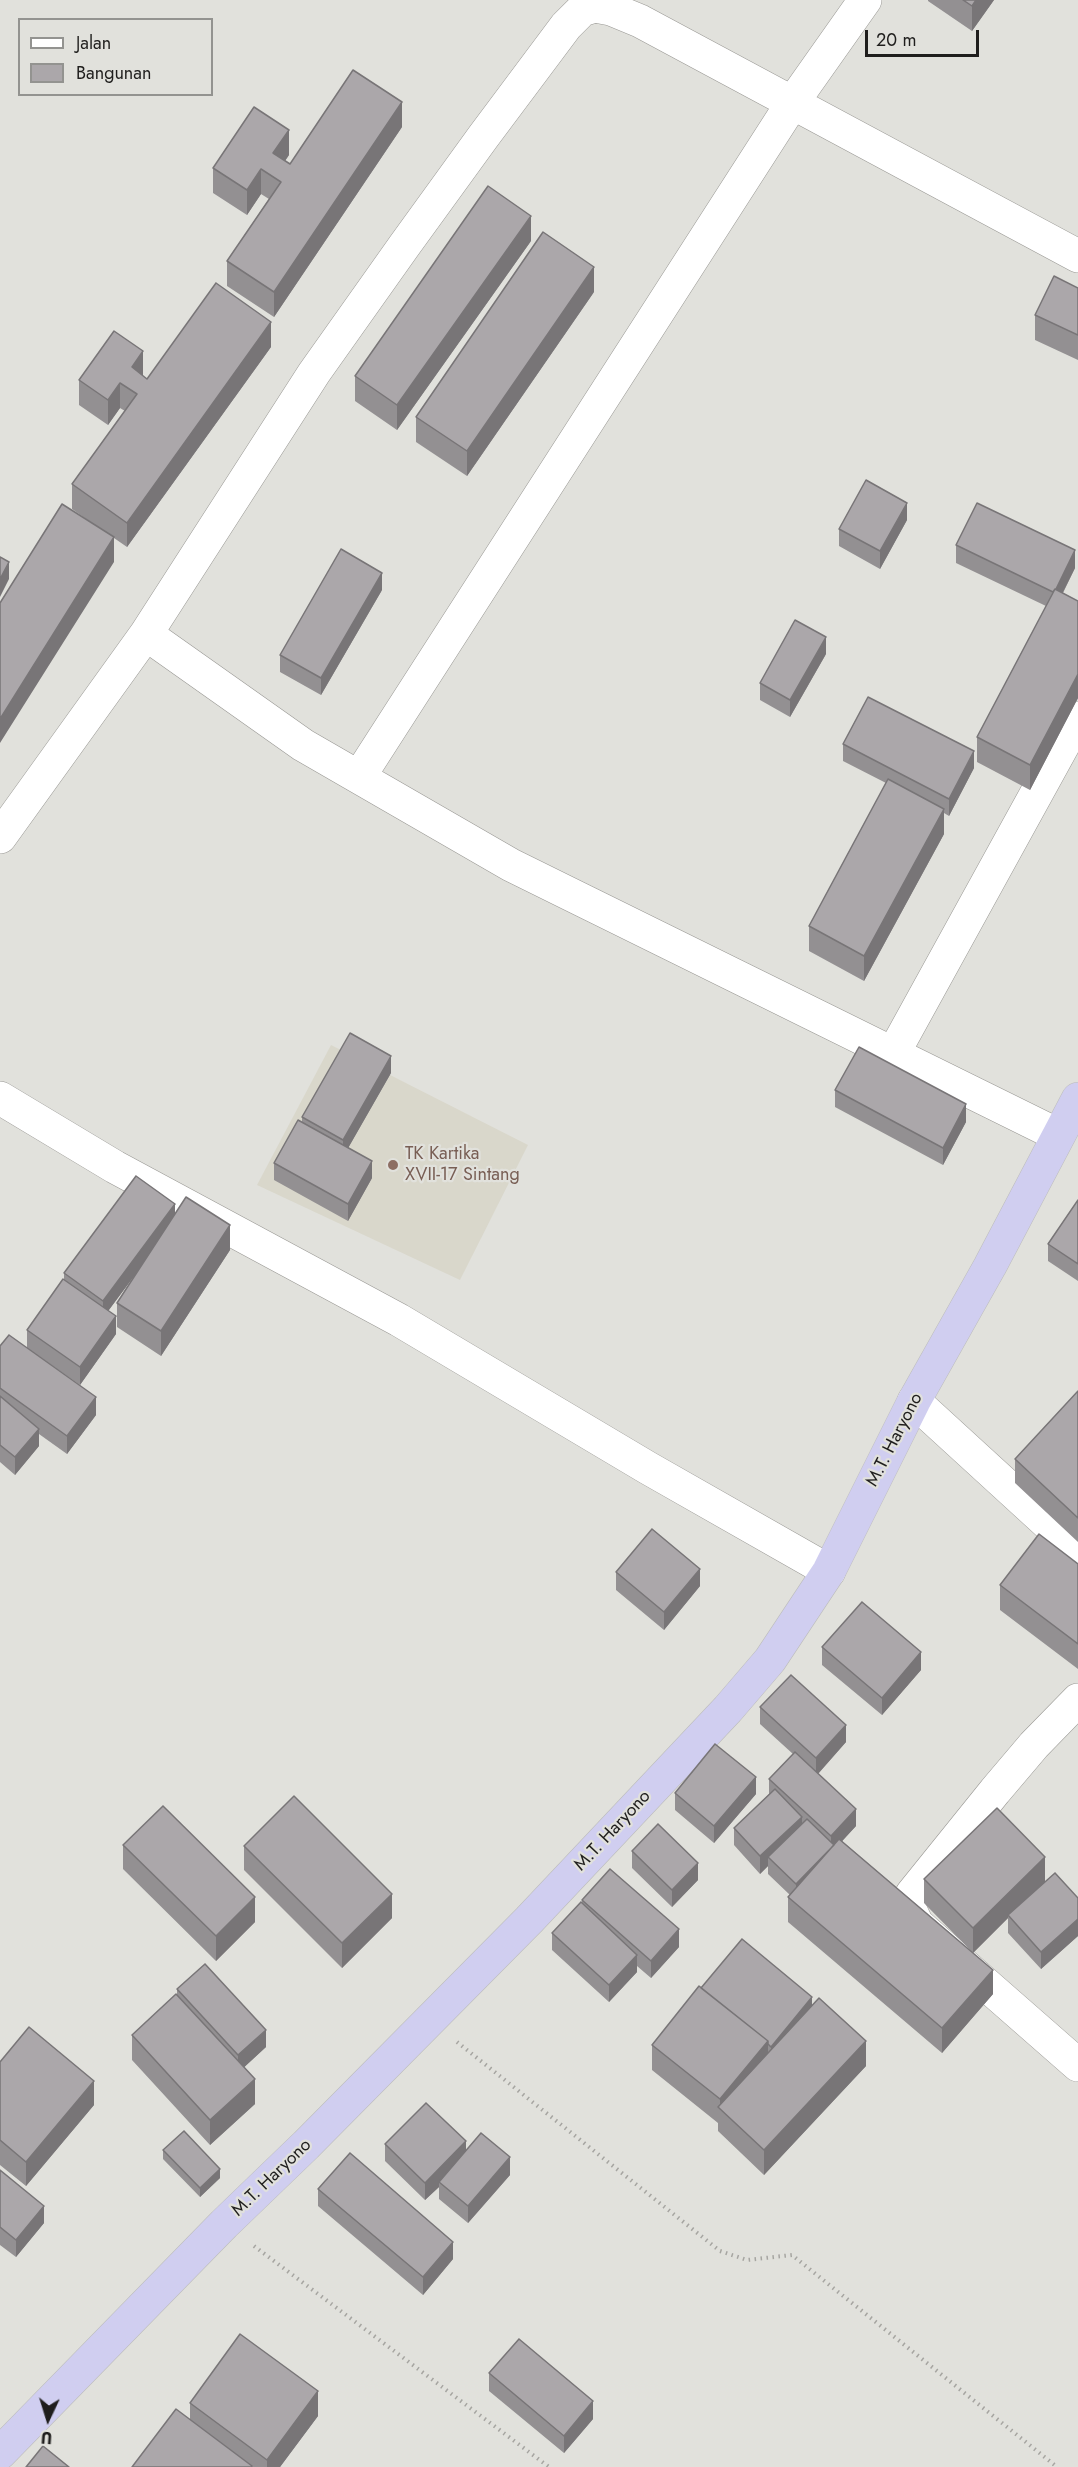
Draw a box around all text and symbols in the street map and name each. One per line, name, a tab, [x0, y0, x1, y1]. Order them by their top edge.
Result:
legend	[18, 18, 213, 96]
scale bar	[868, 18, 982, 56]
text: 20 m	[876, 27, 916, 53]
text: Jalan	[76, 30, 111, 56]
text: Bangunan	[76, 60, 151, 86]
place label: TK Kartika XVII-17 Sintang	[405, 1144, 520, 1186]
marker: TK Kartika XVII-17 Sintang	[386, 1158, 400, 1172]
street label: M.T. Haryono	[862, 1390, 928, 1490]
street label: M.T. Haryono	[570, 1786, 656, 1876]
street label: M.T. Haryono	[228, 2135, 316, 2221]
north arrow	[18, 2389, 78, 2449]
text: U	[40, 2426, 53, 2449]

